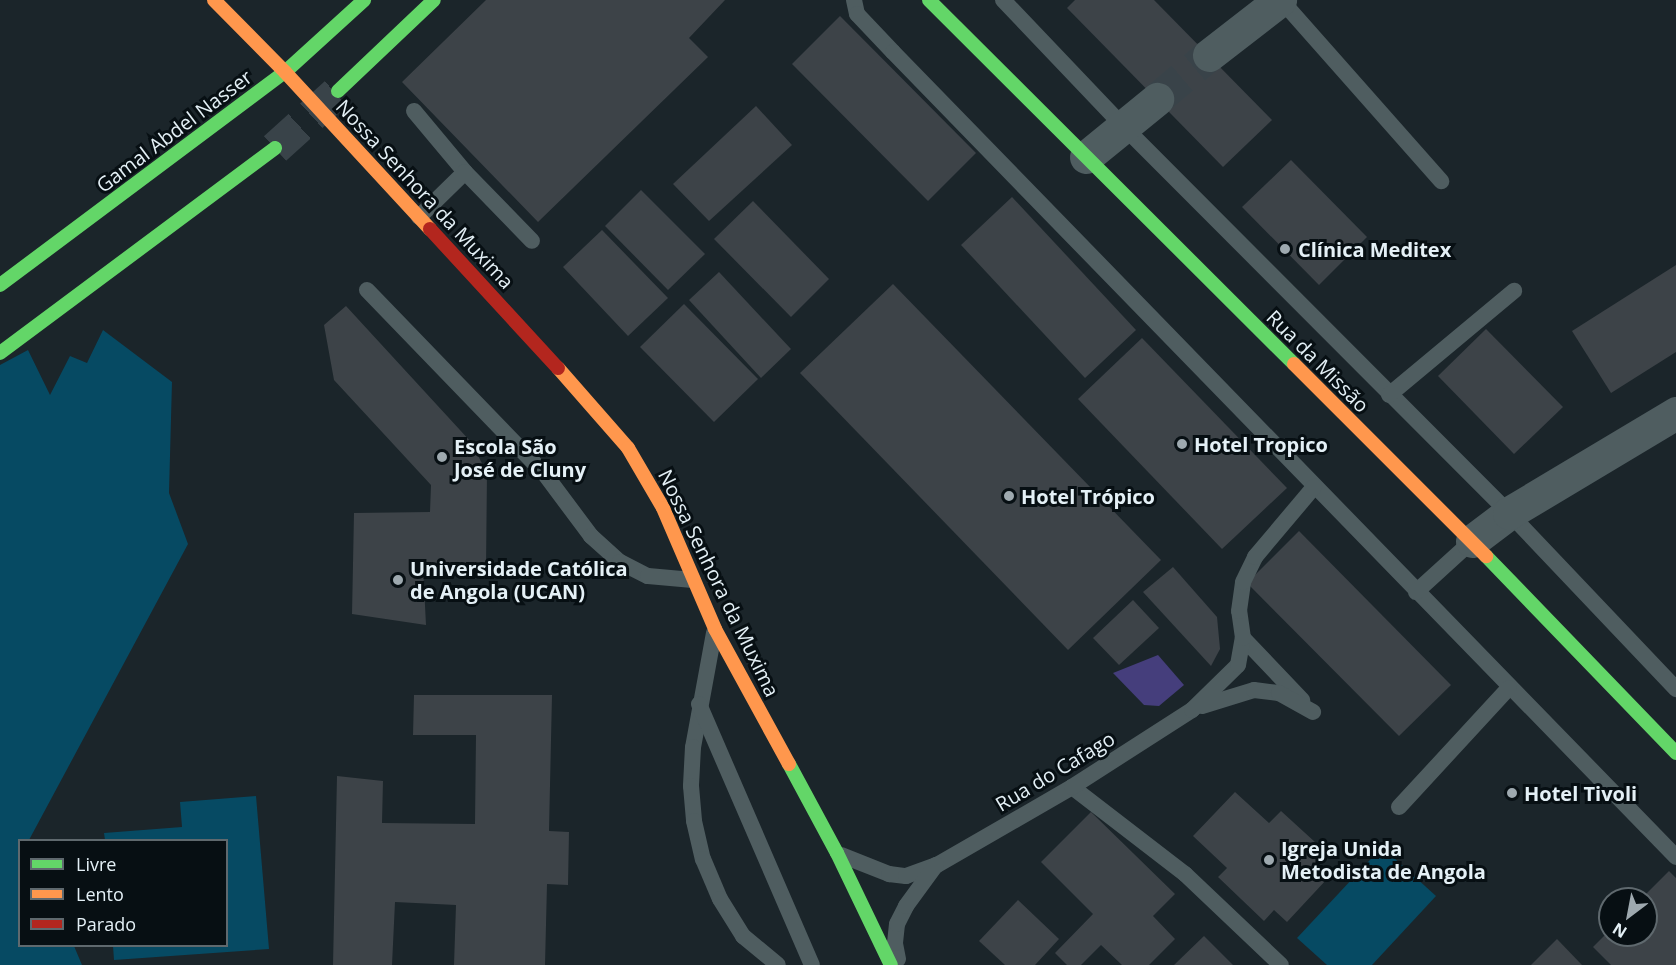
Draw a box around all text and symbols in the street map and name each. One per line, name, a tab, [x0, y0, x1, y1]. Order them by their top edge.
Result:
street label: Gamal Abdel Nasser	[91, 65, 257, 197]
street label: Nossa Senhora da Muxima	[331, 95, 519, 293]
place label: Clínica Meditex	[1298, 237, 1451, 261]
marker: Clínica Meditex	[1276, 240, 1294, 258]
street label: Rua da Missão	[1262, 305, 1374, 417]
place label: Hotel Tropico	[1194, 432, 1328, 456]
place label: Escola São José de Cluny	[454, 434, 586, 481]
marker: Hotel Tropico	[1175, 437, 1189, 451]
marker: Escola São José de Cluny	[435, 450, 449, 464]
street label: Nossa Senhora da Muxima	[653, 466, 785, 700]
place label: Hotel Trópico	[1021, 484, 1155, 508]
marker: Hotel Trópico	[1002, 489, 1016, 503]
place label: Universidade Católica de Angola (UCAN)	[410, 556, 628, 603]
marker: Universidade Católica de Angola (UCAN)	[391, 573, 405, 587]
street label: Rua do Cafago	[991, 726, 1119, 816]
place label: Hotel Tivoli	[1524, 781, 1637, 805]
marker: Hotel Tivoli	[1505, 786, 1519, 800]
place label: Igreja Unida Metodista de Angola	[1281, 837, 1486, 884]
legend	[18, 839, 228, 947]
text: Livre	[76, 852, 116, 876]
marker: Igreja Unida Metodista de Angola	[1262, 853, 1276, 867]
text: Lento	[76, 882, 124, 906]
north arrow	[1598, 887, 1658, 947]
text: Parado	[76, 912, 136, 936]
text: N	[1608, 918, 1631, 943]

